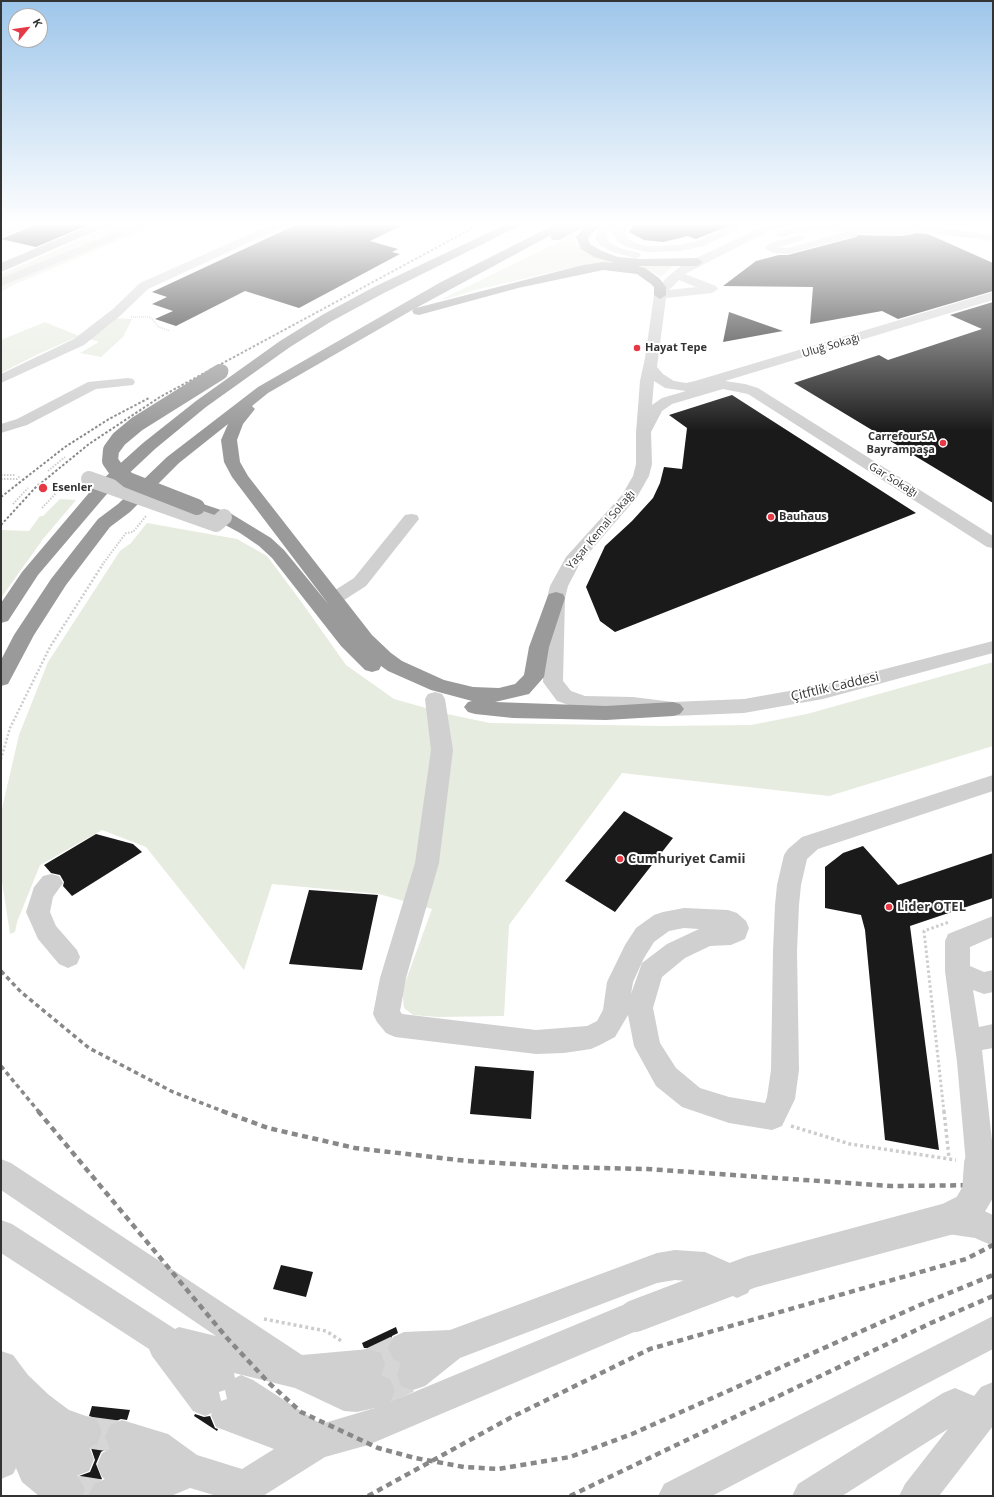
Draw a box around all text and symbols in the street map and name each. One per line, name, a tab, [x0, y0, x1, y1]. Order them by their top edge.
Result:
north arrow	[8, 8, 48, 48]
text: K	[30, 16, 46, 29]
street label: Uluğ Sokağı	[801, 331, 861, 361]
place label: Hayat Tepe	[645, 341, 707, 355]
marker: Hayat Tepe	[632, 343, 642, 353]
place label: CarrefourSA Bayrampaşa	[867, 430, 935, 456]
marker: CarrefourSA Bayrampaşa	[938, 438, 948, 448]
street label: Gar Sokağı	[866, 460, 920, 500]
place label: Esenler	[52, 481, 92, 495]
marker: Esenler	[37, 482, 49, 494]
street label: Yaşar Kemal Sokağı	[564, 488, 638, 572]
place label: Bauhaus	[779, 510, 827, 524]
marker: Bauhaus	[766, 512, 776, 522]
street label: Çitftlik Caddesi	[789, 669, 881, 705]
place label: Cumhuriyet Camii	[628, 851, 745, 867]
marker: Cumhuriyet Camii	[615, 854, 625, 864]
place label: Lider OTEL	[897, 899, 966, 915]
marker: Lider OTEL	[884, 902, 894, 912]

